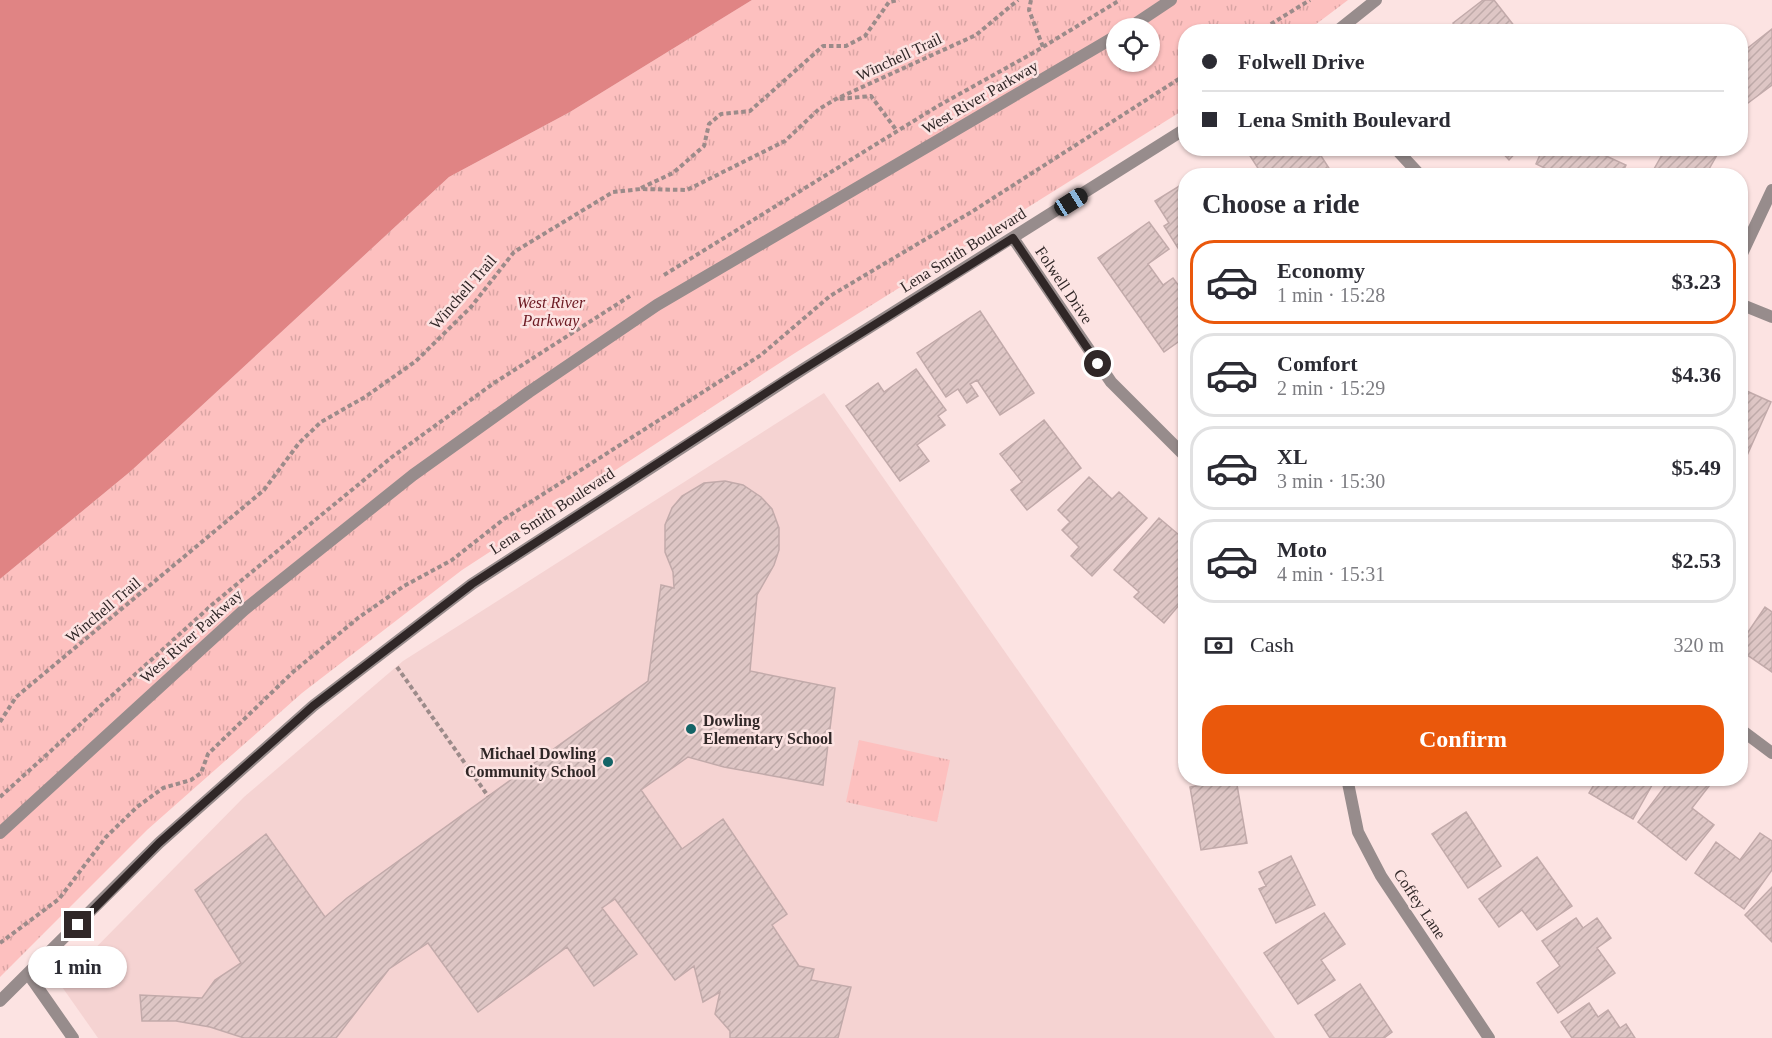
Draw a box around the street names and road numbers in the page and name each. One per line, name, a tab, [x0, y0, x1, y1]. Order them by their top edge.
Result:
street label: Winchell Trail	[854, 30, 945, 84]
street label: West River Parkway	[919, 57, 1042, 138]
street label: Lena Smith Boulevard	[897, 204, 1029, 296]
street label: Folwell Drive	[1032, 243, 1096, 327]
street label: Winchell Trail	[426, 251, 500, 332]
street label: Lena Smith Boulevard	[487, 464, 617, 558]
street label: Winchell Trail	[62, 573, 144, 646]
street label: West River Parkway	[137, 586, 246, 687]
street label: Coffey Lane	[1390, 866, 1449, 943]

